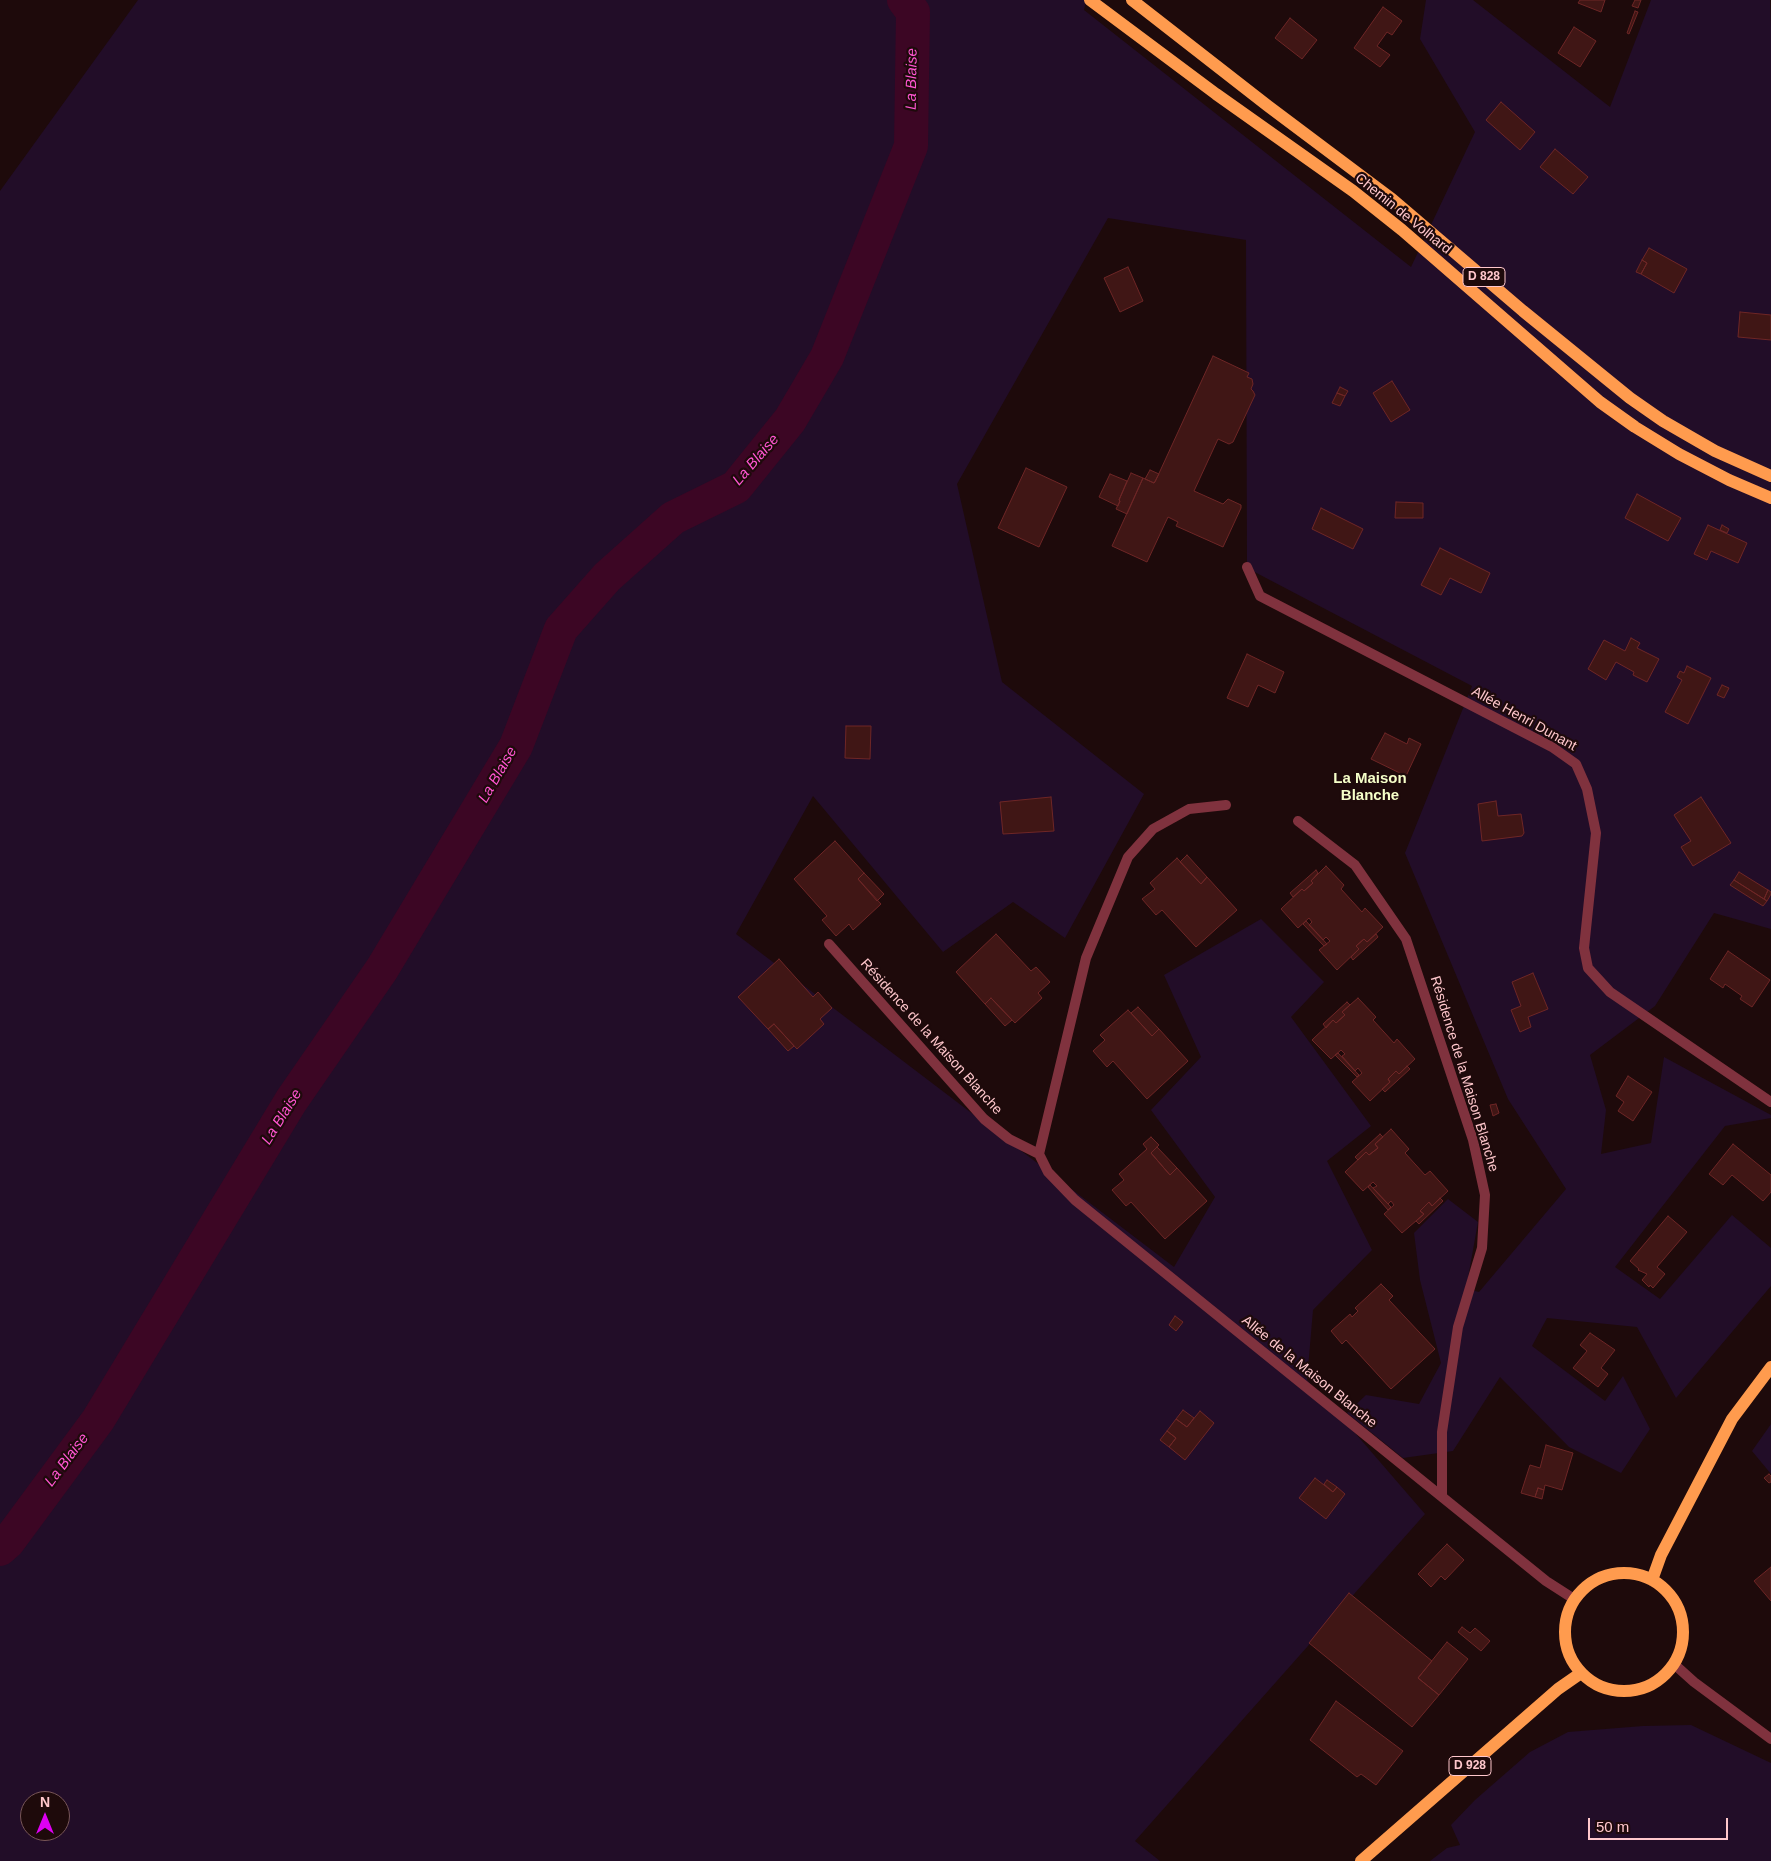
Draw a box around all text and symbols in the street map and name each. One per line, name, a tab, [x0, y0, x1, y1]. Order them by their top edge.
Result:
water label: La Blaise	[902, 48, 922, 110]
street label: Chemin de Volhard	[1351, 170, 1455, 258]
road number: D 828	[1463, 268, 1505, 286]
water label: La Blaise	[729, 431, 783, 489]
street label: Allée Henri Dunant	[1469, 683, 1579, 755]
water label: La Blaise	[475, 744, 521, 806]
district label: La Maison Blanche	[1333, 770, 1407, 805]
street label: Résidence de la Maison Blanche	[857, 956, 1005, 1118]
street label: Résidence de la Maison Blanche	[1426, 974, 1502, 1174]
water label: La Blaise	[258, 1086, 306, 1148]
street label: Allée de la Maison Blanche	[1238, 1312, 1380, 1432]
water label: La Blaise	[41, 1430, 93, 1490]
road number: D 928	[1449, 1756, 1491, 1775]
north arrow	[20, 1791, 70, 1841]
text: N	[40, 1794, 50, 1810]
scale bar	[1591, 1808, 1731, 1840]
text: 50 m	[1596, 1818, 1629, 1835]

